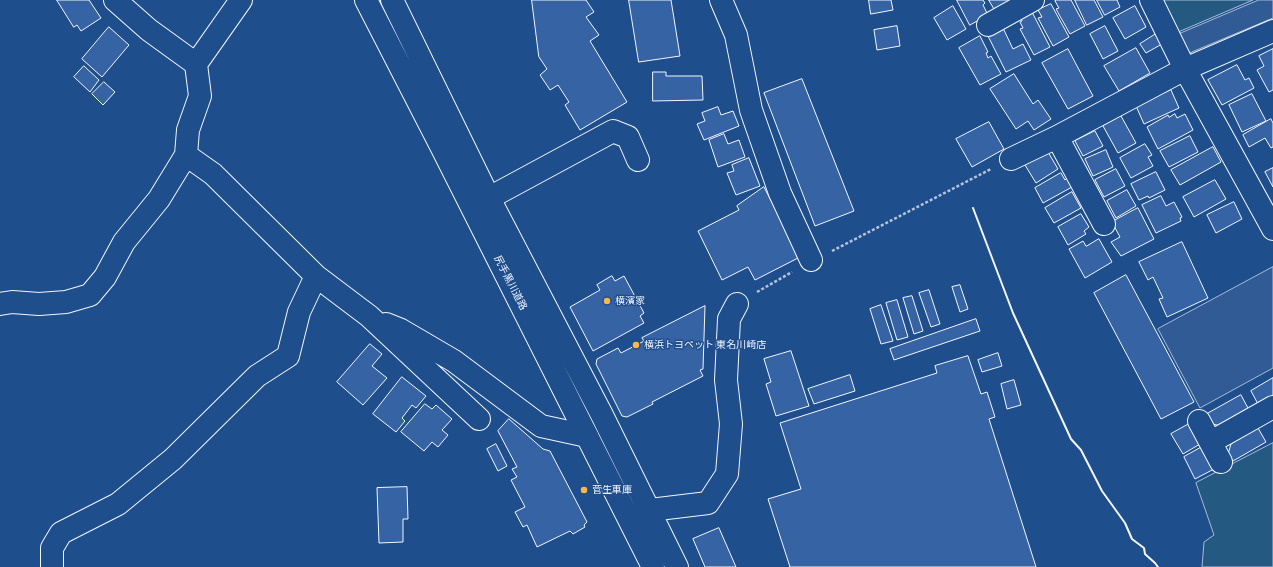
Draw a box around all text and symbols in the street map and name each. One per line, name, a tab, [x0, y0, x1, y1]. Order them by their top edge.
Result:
street label: 尻手黒川道路	[491, 254, 529, 312]
place label: 横濱家	[615, 295, 645, 307]
marker: 横濱家	[602, 296, 612, 306]
place label: 横浜トヨペット 東名川崎店	[644, 339, 766, 351]
marker: 横浜トヨペット 東名川崎店	[631, 340, 641, 350]
place label: 菅生車庫	[592, 484, 632, 496]
marker: 菅生車庫	[579, 485, 589, 495]

